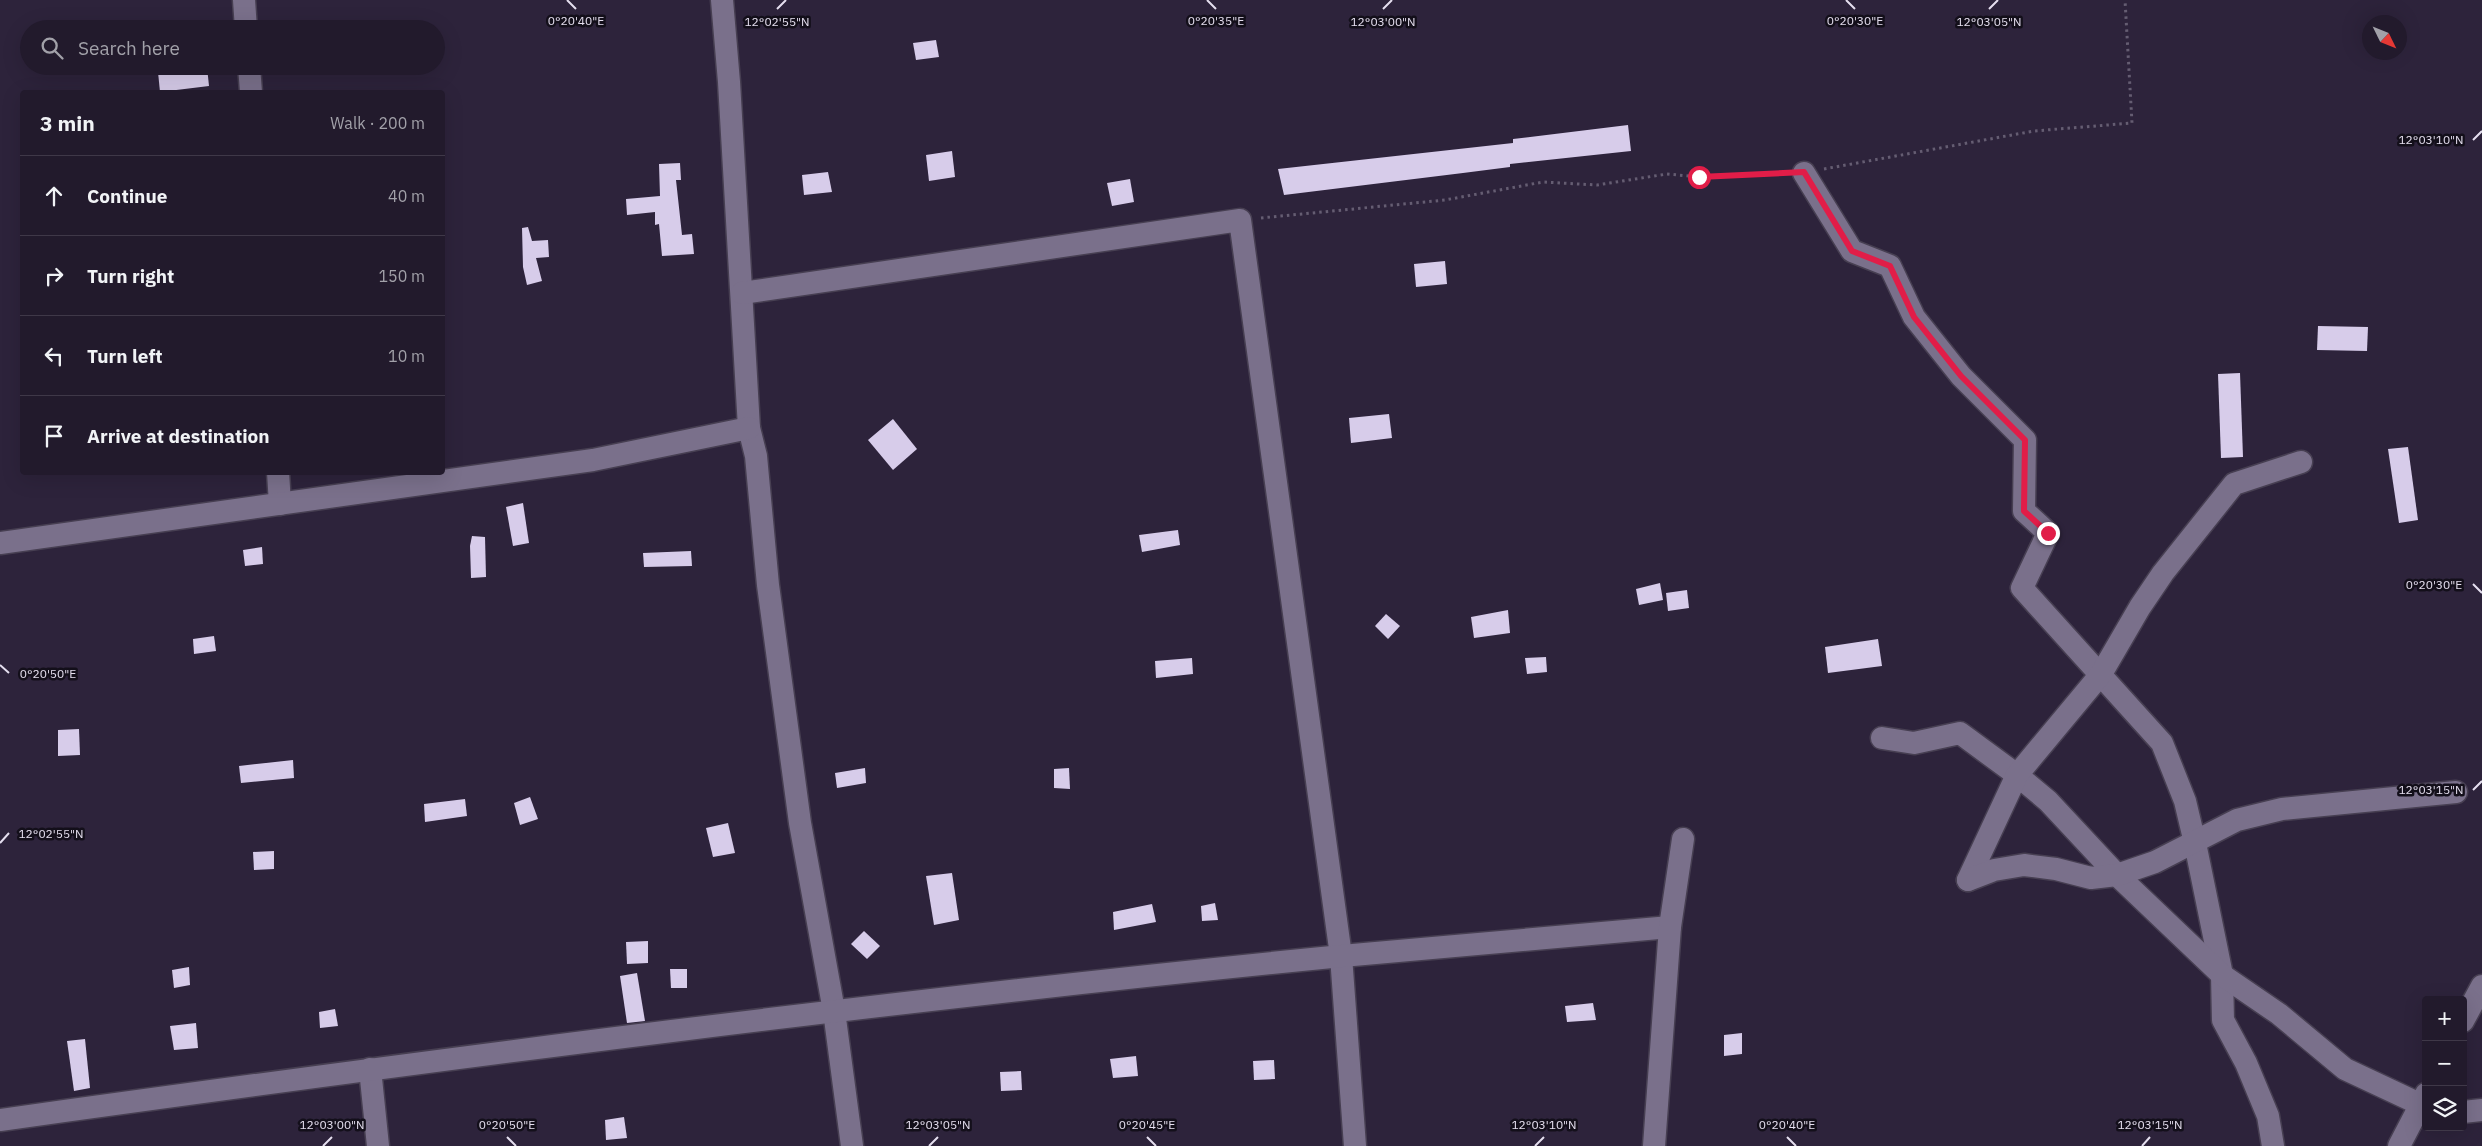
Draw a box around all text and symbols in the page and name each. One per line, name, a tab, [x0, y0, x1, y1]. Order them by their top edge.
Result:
text: 0°20'40"E	[548, 13, 604, 28]
text: 0°20'35"E	[1188, 13, 1244, 28]
text: 0°20'30"E	[1827, 13, 1883, 28]
text: 12°02'55"N	[744, 14, 810, 29]
text: 12°03'00"N	[1350, 14, 1416, 29]
text: 12°03'05"N	[1956, 14, 2022, 29]
north arrow	[2362, 15, 2407, 60]
search box	[20, 20, 445, 75]
icon: search	[38, 34, 66, 62]
text: Search here	[78, 36, 180, 60]
text: 3 min	[40, 109, 95, 137]
text: Walk · 200 m	[330, 113, 425, 133]
text: 12°03'10"N	[2398, 132, 2464, 147]
route start	[1688, 166, 1711, 189]
icon: ahead	[40, 182, 68, 210]
text: Continue	[87, 184, 167, 208]
text: 40 m	[388, 186, 425, 206]
icon: right	[40, 262, 68, 290]
text: Turn right	[87, 264, 174, 288]
text: 150 m	[378, 266, 425, 286]
icon: left	[40, 342, 68, 370]
text: Turn left	[87, 344, 163, 368]
text: 10 m	[388, 346, 425, 366]
icon: arrive	[40, 422, 68, 450]
text: Arrive at destination	[87, 424, 270, 448]
route end	[2037, 522, 2060, 545]
text: 0°20'30"E	[2406, 577, 2462, 592]
text: 0°20'50"E	[20, 666, 76, 681]
text: 12°03'15"N	[2398, 782, 2464, 797]
text: 12°02'55"N	[18, 826, 84, 841]
map controls	[2422, 996, 2467, 1131]
button: +	[2422, 996, 2467, 1041]
button: −	[2422, 1041, 2467, 1086]
button: layers	[2422, 1086, 2467, 1131]
text: 12°03'00"N	[299, 1117, 365, 1132]
text: 0°20'50"E	[479, 1117, 535, 1132]
text: 12°03'05"N	[905, 1117, 971, 1132]
text: 0°20'45"E	[1119, 1117, 1175, 1132]
text: 12°03'10"N	[1511, 1117, 1577, 1132]
text: 0°20'40"E	[1759, 1117, 1815, 1132]
text: 12°03'15"N	[2117, 1117, 2183, 1132]

